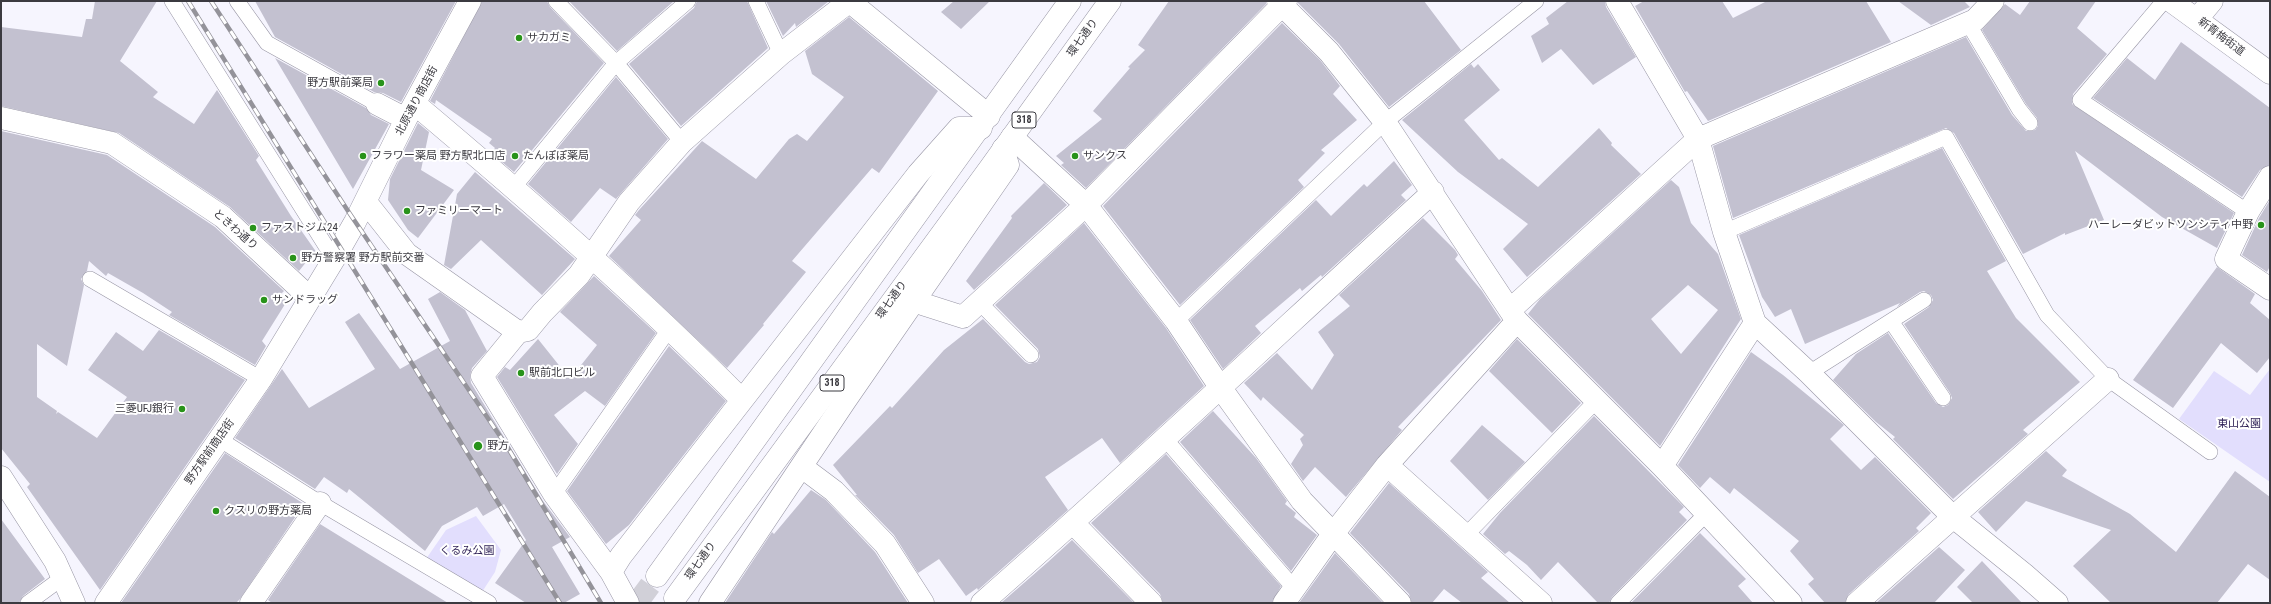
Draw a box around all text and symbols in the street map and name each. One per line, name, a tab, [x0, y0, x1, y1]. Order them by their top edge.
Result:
street label: 新青梅街道	[2195, 15, 2247, 59]
street label: 環七通り	[1065, 16, 1101, 60]
place label: サカガミ	[527, 31, 571, 45]
marker: サカガミ	[514, 33, 524, 43]
street label: 北原通り商店街	[393, 64, 441, 138]
place label: 野方駅前薬局	[307, 76, 373, 90]
marker: 野方駅前薬局	[376, 78, 386, 88]
road number: 318	[1012, 112, 1036, 128]
place label: フラワー薬局 野方駅北口店	[371, 149, 506, 163]
place label: たんぽぽ薬局	[523, 149, 589, 163]
place label: サンクス	[1083, 149, 1127, 163]
marker: フラワー薬局 野方駅北口店	[358, 151, 368, 161]
marker: たんぽぽ薬局	[510, 151, 520, 161]
marker: サンクス	[1070, 151, 1080, 161]
place label: ファミリーマート	[415, 204, 503, 218]
marker: ファミリーマート	[402, 206, 412, 216]
street label: ときわ通り	[210, 207, 260, 253]
place label: ハーレーダビットソンシティ中野	[2088, 218, 2253, 232]
marker: ハーレーダビットソンシティ中野	[2256, 220, 2266, 230]
place label: ファストジム24	[261, 221, 338, 235]
marker: ファストジム24	[248, 223, 258, 233]
place label: 野方警察署 野方駅前交番	[301, 251, 425, 265]
marker: 野方警察署 野方駅前交番	[288, 253, 298, 263]
street label: 環七通り	[874, 278, 910, 322]
place label: サンドラッグ	[272, 293, 338, 307]
marker: サンドラッグ	[259, 295, 269, 305]
place label: 駅前北口ビル	[529, 366, 595, 380]
marker: 駅前北口ビル	[516, 368, 526, 378]
road number: 318	[820, 375, 844, 391]
place label: 三菱UFJ銀行	[115, 402, 174, 416]
marker: 三菱UFJ銀行	[177, 404, 187, 414]
street label: 野方駅前商店街	[183, 417, 237, 487]
park label: 東山公園	[2217, 417, 2261, 431]
place label: 野方	[487, 439, 509, 453]
marker: 野方	[472, 440, 484, 452]
place label: クスリの野方薬局	[224, 504, 312, 518]
marker: クスリの野方薬局	[211, 506, 221, 516]
street label: 環七通り	[683, 539, 719, 583]
park label: くるみ公園	[440, 544, 494, 558]

